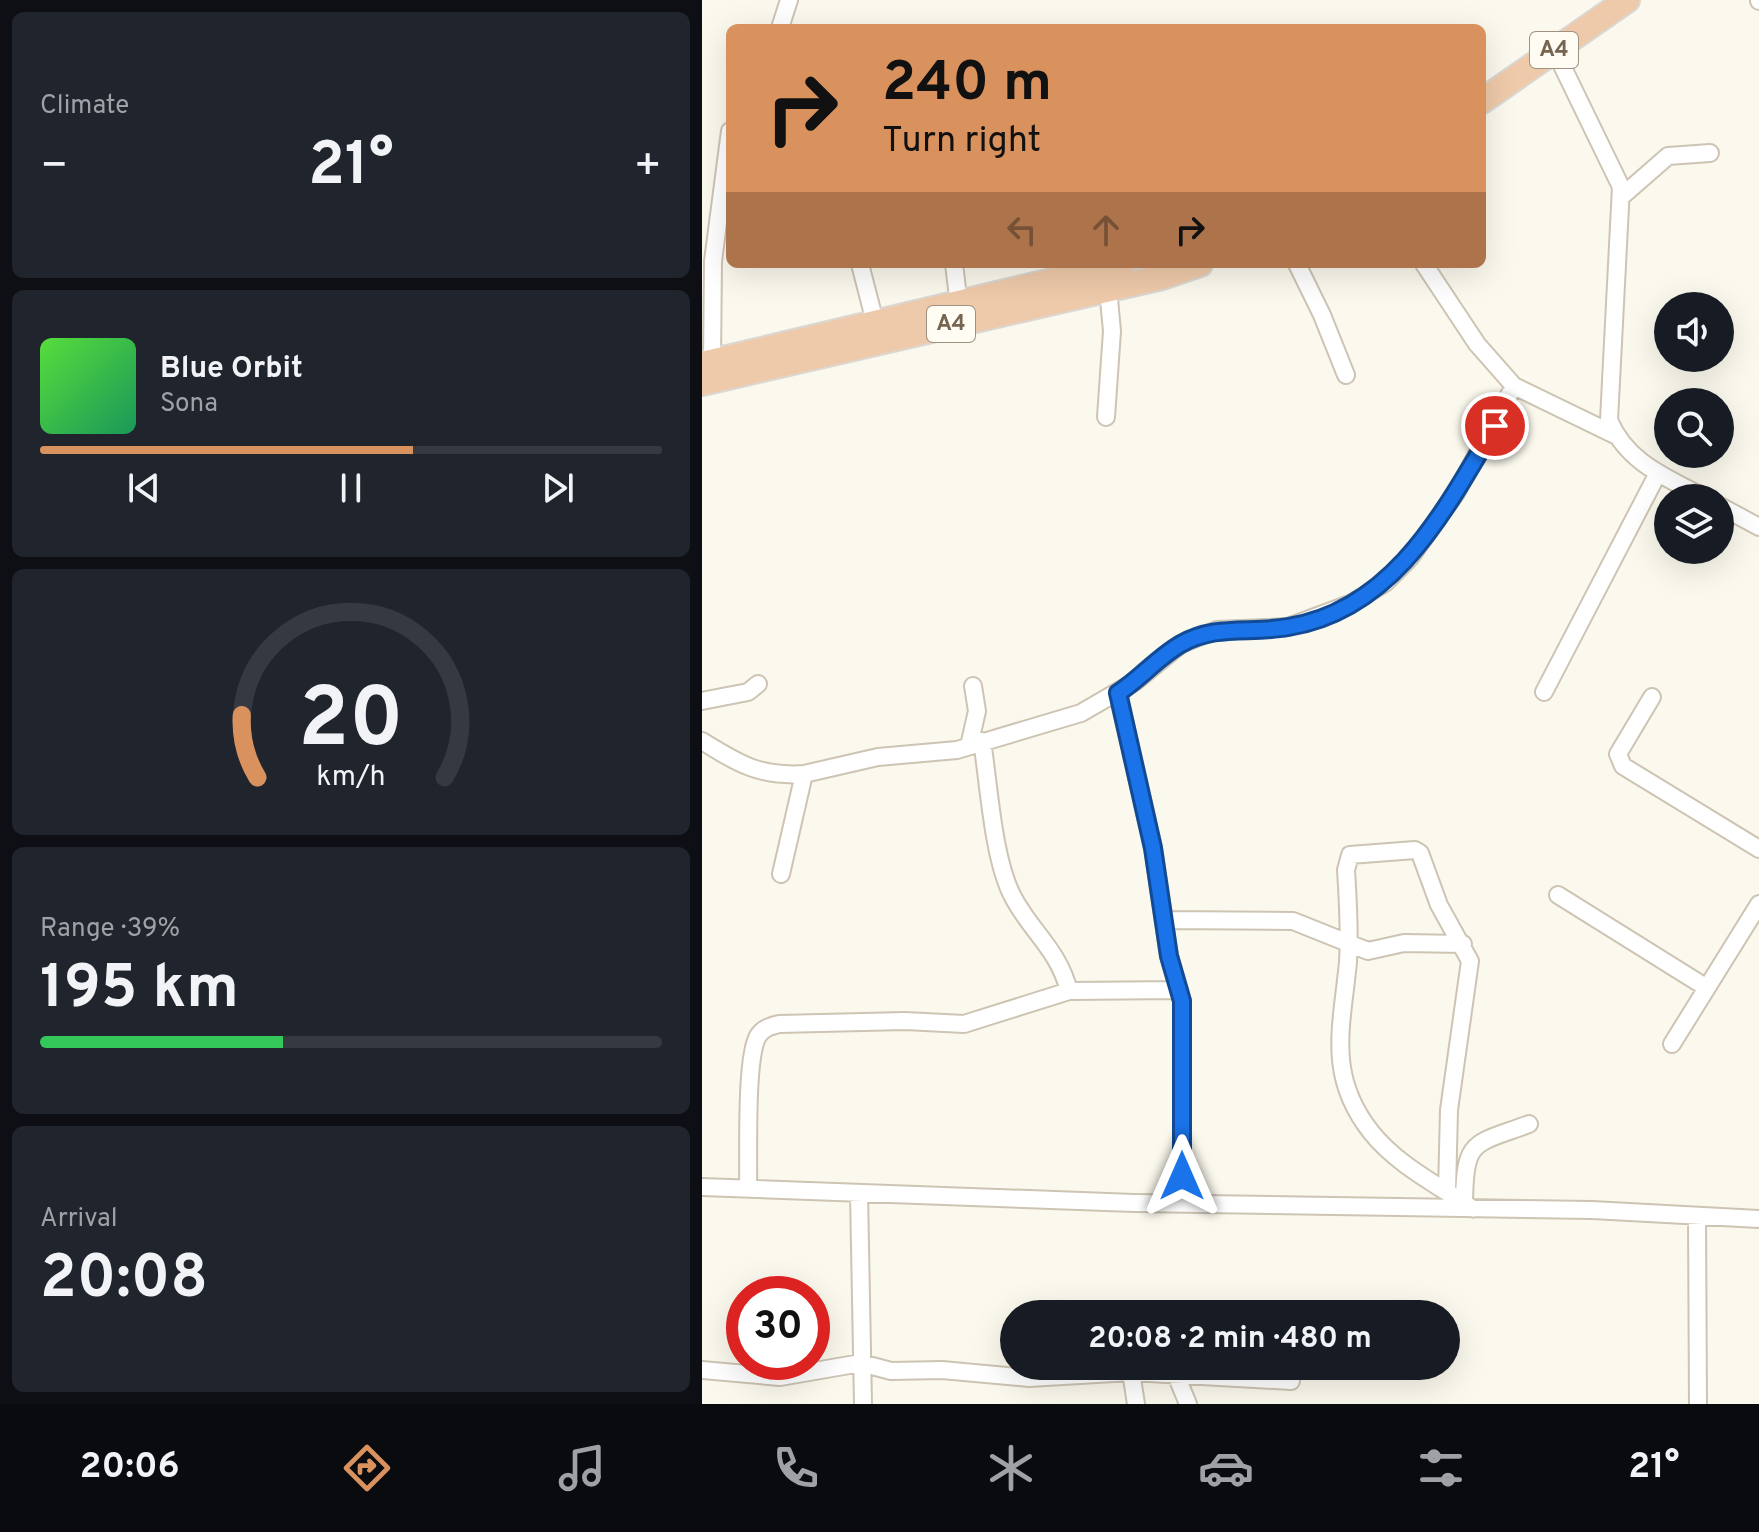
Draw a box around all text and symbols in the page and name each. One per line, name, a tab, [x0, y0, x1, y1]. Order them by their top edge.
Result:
road number: A4	[1530, 32, 1578, 68]
text: 240 m	[882, 50, 1052, 120]
icon: right	[750, 56, 854, 160]
text: Climate	[40, 90, 129, 123]
text: Turn right	[882, 119, 1041, 165]
text: 21°	[308, 130, 394, 206]
text: −	[40, 140, 68, 196]
text: +	[634, 140, 662, 196]
icon: left	[1000, 208, 1044, 252]
icon: ahead	[1084, 208, 1128, 252]
icon: right	[1168, 208, 1212, 252]
map controls	[1654, 292, 1734, 564]
button: sound	[1654, 292, 1734, 372]
road number: A4	[927, 306, 975, 342]
text: Blue Orbit	[160, 351, 303, 388]
text: Sona	[160, 388, 218, 421]
button: search	[1654, 388, 1734, 468]
pin	[1461, 392, 1529, 460]
icon: arrive	[1473, 404, 1517, 448]
icon: previous	[122, 466, 166, 510]
icon: pause	[329, 466, 373, 510]
icon: next	[536, 466, 580, 510]
button: layers	[1654, 484, 1734, 564]
text: 20	[298, 671, 404, 776]
text: km/h	[316, 760, 386, 796]
text: Range · 39%	[40, 913, 180, 946]
text: 195 km	[40, 953, 239, 1029]
position arrow	[1140, 1134, 1224, 1218]
text: Arrival	[40, 1203, 118, 1236]
text: 20:08	[40, 1243, 208, 1319]
speed limit sign: 30	[726, 1276, 830, 1380]
text: 20:08 · 2 min · 480 m	[1088, 1321, 1372, 1358]
icon: directions	[339, 1440, 395, 1496]
icon: music	[554, 1440, 610, 1496]
icon: phone	[768, 1440, 824, 1496]
icon: climate	[983, 1440, 1039, 1496]
icon: car	[1198, 1440, 1254, 1496]
icon: filters	[1413, 1440, 1469, 1496]
text: 20:06	[79, 1445, 180, 1491]
text: 21°	[1628, 1445, 1680, 1491]

